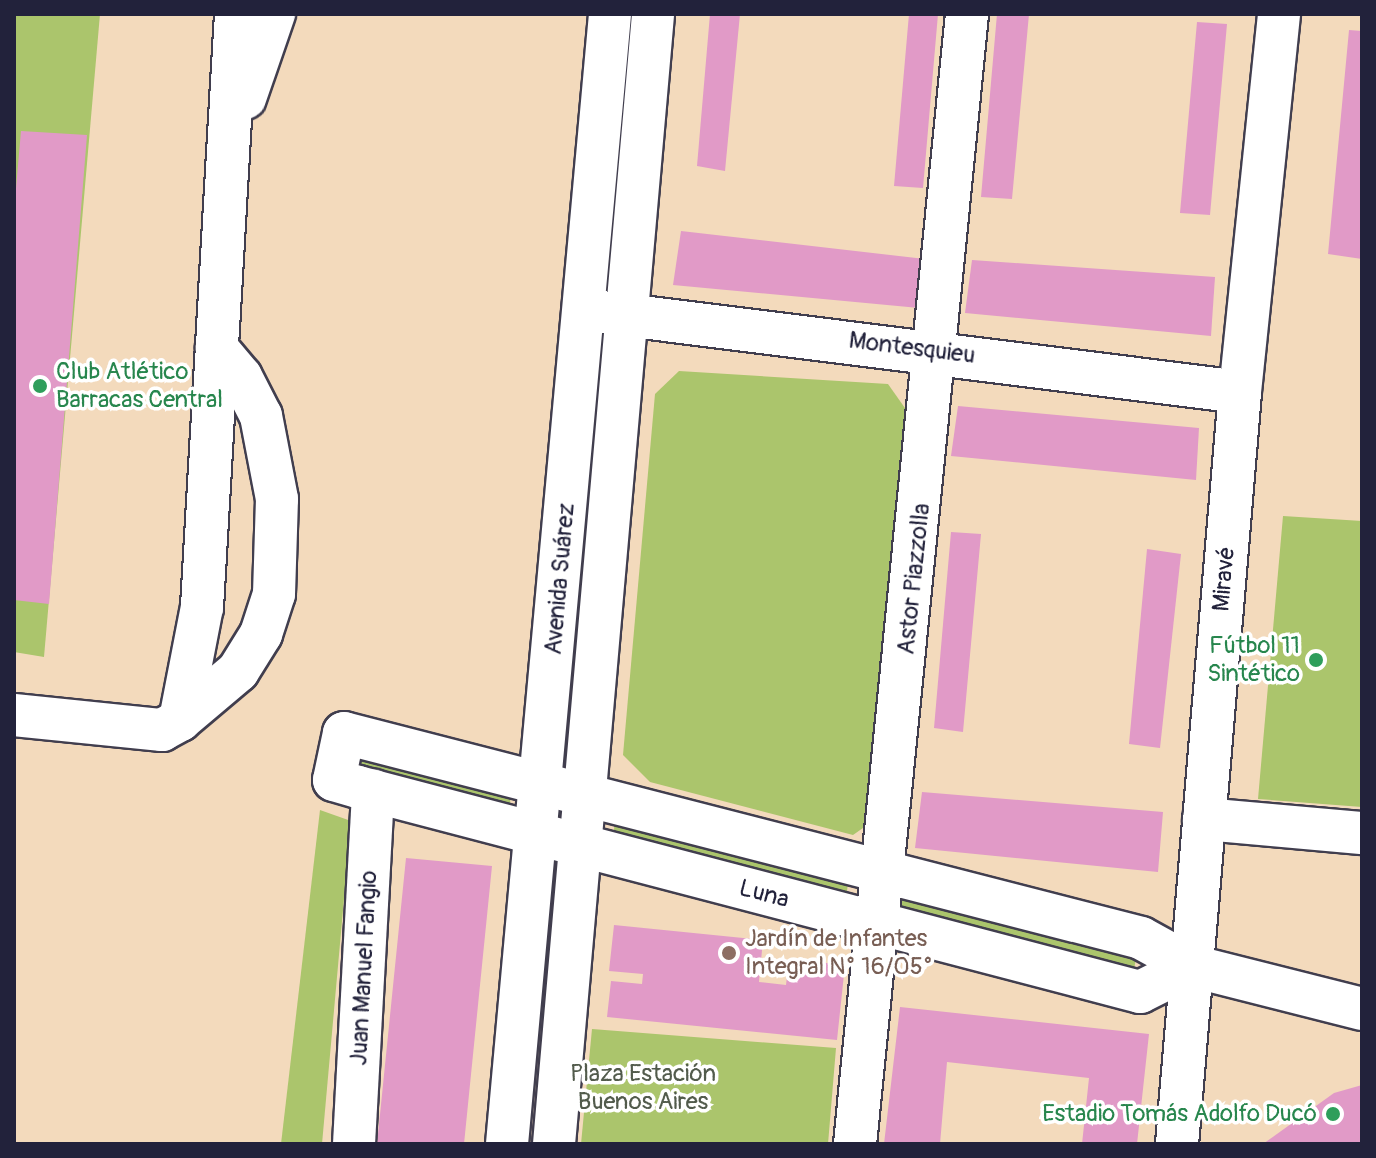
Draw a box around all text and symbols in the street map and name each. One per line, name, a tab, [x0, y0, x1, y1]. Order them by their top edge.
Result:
street label: Montesquieu	[847, 326, 977, 370]
place label: Club Atlético Barracas Central	[56, 358, 223, 414]
marker: Club Atlético Barracas Central	[31, 377, 49, 395]
street label: Avenida Suárez	[539, 502, 581, 656]
street label: Astor Piazzolla	[892, 502, 936, 656]
street label: Miravé	[1207, 545, 1241, 613]
place label: Fútbol 11 Sintético	[1207, 632, 1300, 688]
marker: Fútbol 11 Sintético	[1307, 651, 1325, 669]
street label: Juan Manuel Fangio	[345, 870, 383, 1066]
street label: Luna	[736, 874, 792, 914]
place label: Jardín de Infantes Integral N° 16/05°	[745, 925, 933, 981]
marker: Jardín de Infantes Integral N° 16/05°	[720, 944, 738, 962]
park label: Plaza Estación Buenos Aires	[570, 1060, 716, 1116]
place label: Estadio Tomás Adolfo Ducó	[1042, 1100, 1317, 1128]
marker: Estadio Tomás Adolfo Ducó	[1324, 1105, 1342, 1123]

